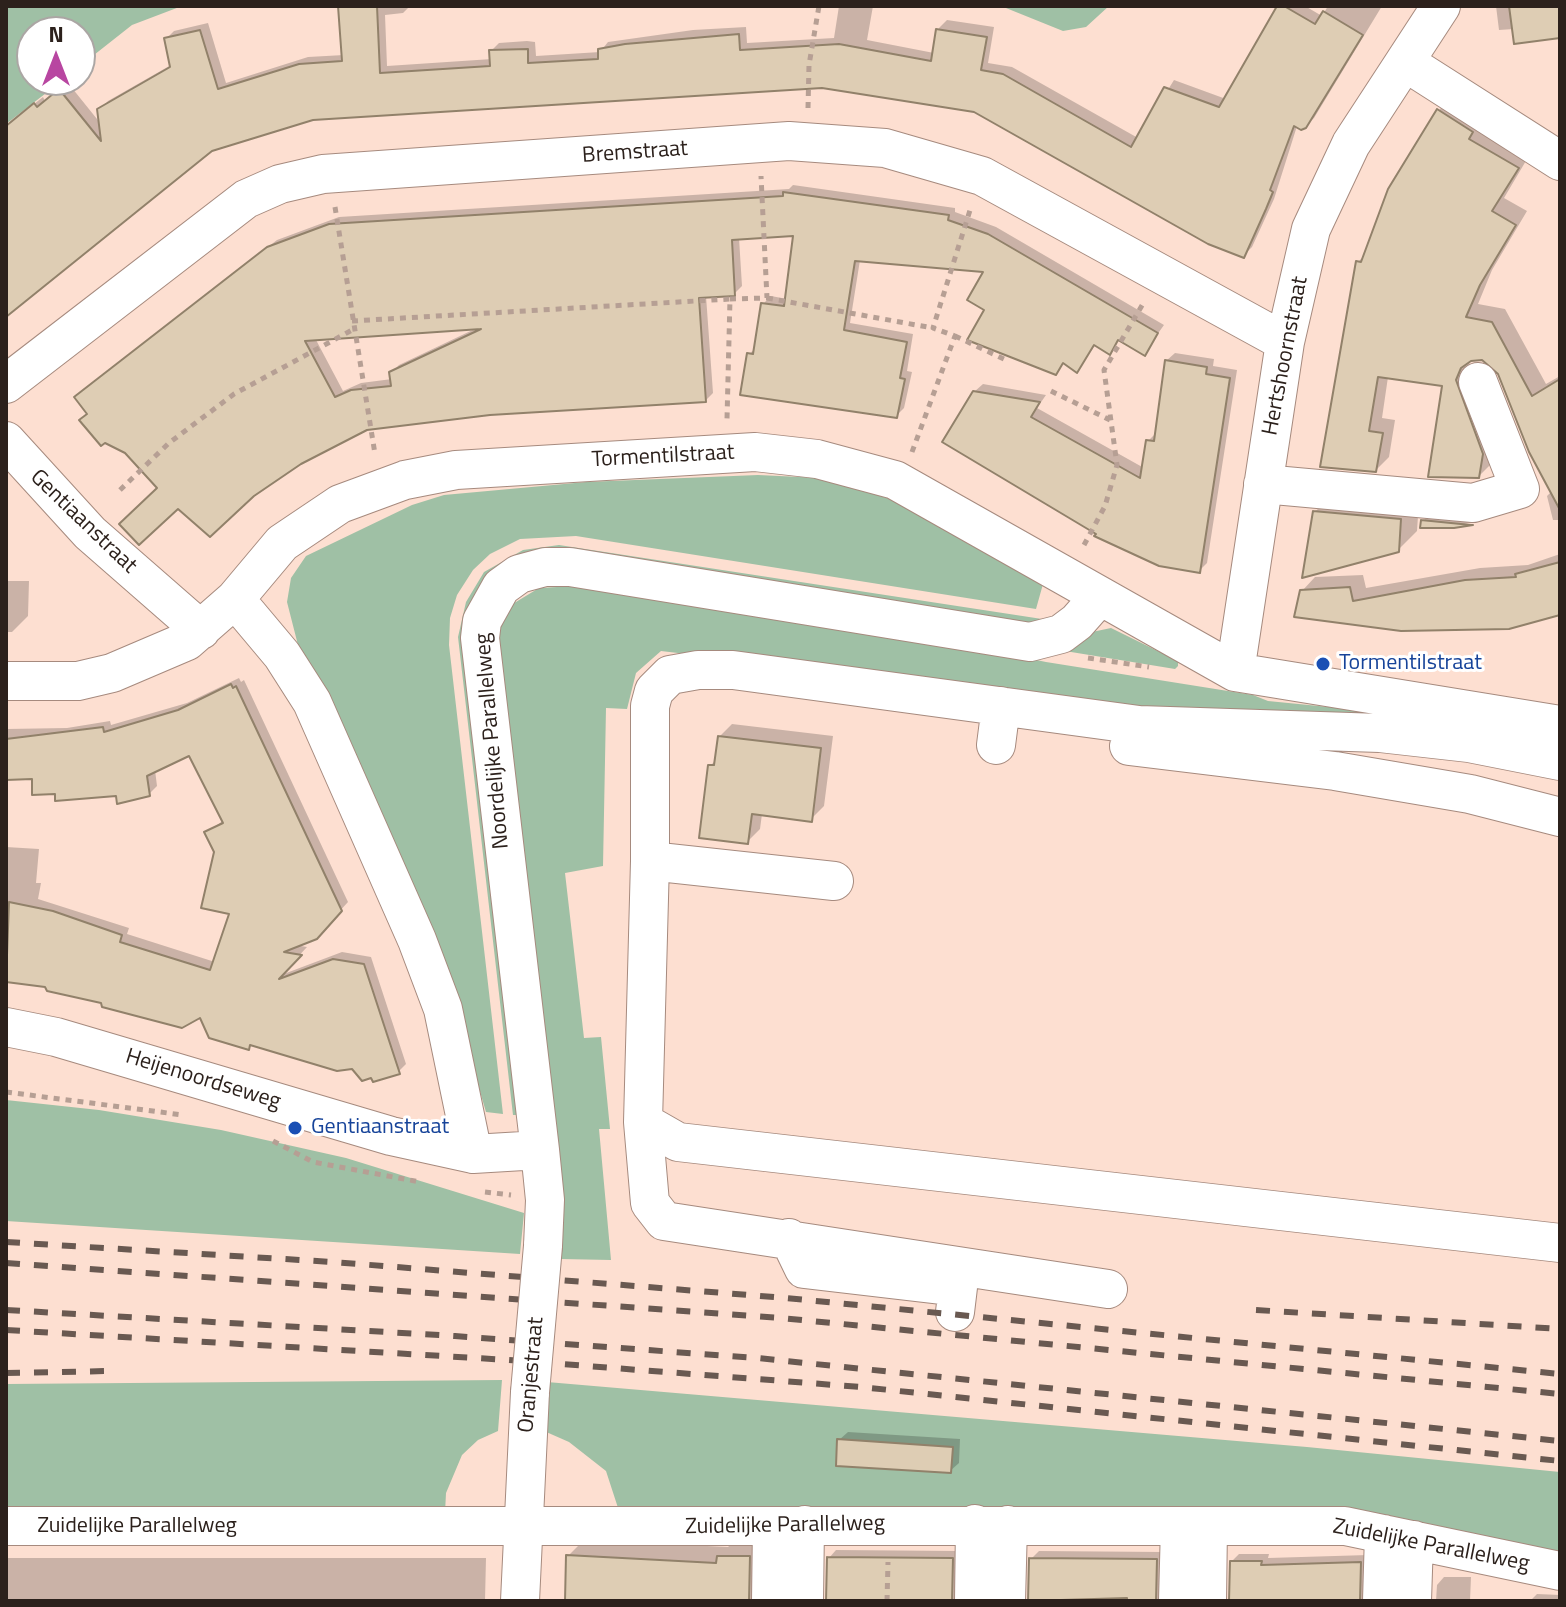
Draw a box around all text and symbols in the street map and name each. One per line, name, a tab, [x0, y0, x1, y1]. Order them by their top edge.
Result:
north arrow	[16, 16, 96, 96]
text: N	[48, 17, 64, 51]
street label: Bremstraat	[581, 136, 689, 170]
street label: Hertshoornstraat	[1258, 274, 1314, 438]
street label: Tormentilstraat	[591, 440, 735, 474]
street label: Gentiaanstraat	[24, 465, 142, 579]
street label: Noordelijke Parallelweg	[470, 632, 516, 850]
place label: Tormentilstraat	[1339, 651, 1482, 677]
marker: Tormentilstraat	[1314, 655, 1332, 673]
street label: Heijenoordseweg	[122, 1044, 284, 1116]
place label: Gentiaanstraat	[311, 1115, 449, 1141]
marker: Gentiaanstraat	[286, 1119, 304, 1137]
street label: Oranjestraat	[514, 1316, 550, 1434]
street label: Zuidelijke Parallelweg	[685, 1511, 885, 1541]
street label: Zuidelijke Parallelweg	[37, 1514, 237, 1540]
street label: Zuidelijke Parallelweg	[1330, 1514, 1532, 1578]

